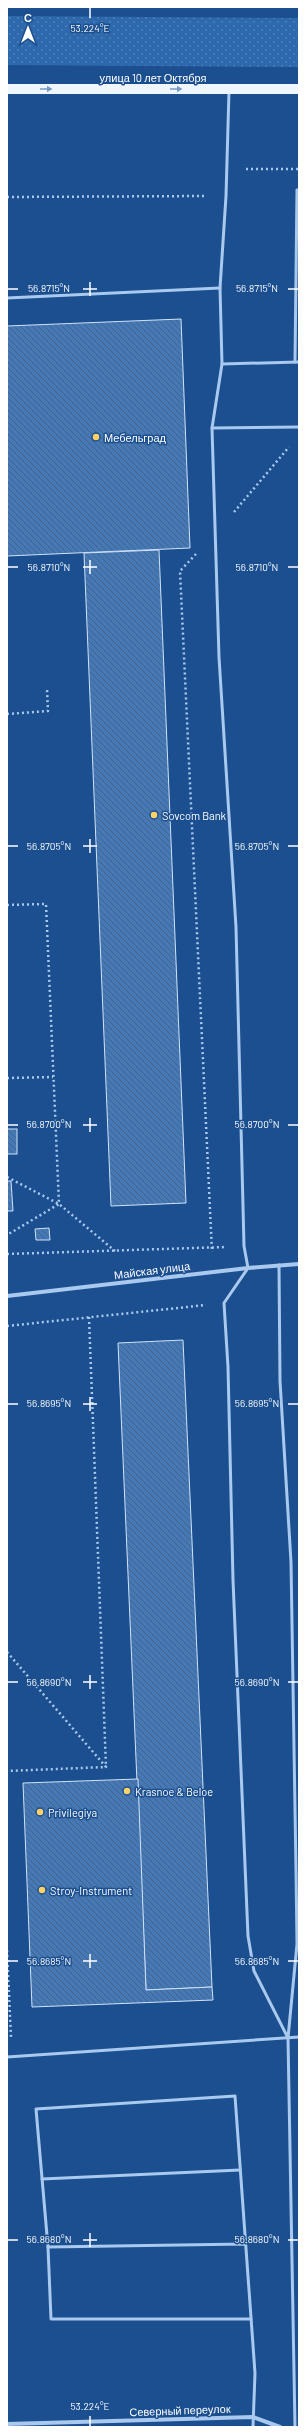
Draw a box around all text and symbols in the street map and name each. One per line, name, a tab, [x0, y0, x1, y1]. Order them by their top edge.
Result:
north arrow	[8, 8, 48, 48]
text: С	[24, 11, 32, 24]
text: 53.224°E	[70, 22, 110, 34]
street label: улица 10 лет Октября	[100, 71, 206, 84]
one-way arrow	[40, 86, 53, 92]
one-way arrow	[170, 86, 183, 92]
text: 56.8715°N	[28, 282, 70, 294]
text: 56.8715°N	[236, 282, 278, 294]
place label: Мебельград	[104, 431, 167, 444]
marker: Мебельград	[91, 432, 101, 442]
text: 56.8710°N	[28, 561, 70, 573]
text: 56.8710°N	[236, 561, 278, 573]
place label: Sovcom Bank	[162, 809, 227, 822]
marker: Sovcom Bank	[149, 810, 159, 820]
text: 56.8705°N	[27, 840, 71, 852]
text: 56.8705°N	[235, 840, 279, 852]
text: 56.8700°N	[27, 1118, 71, 1130]
text: 56.8700°N	[235, 1118, 279, 1130]
street label: Майская улица	[113, 1259, 192, 1281]
text: 56.8695°N	[27, 1397, 71, 1409]
text: 56.8695°N	[235, 1397, 279, 1409]
text: 56.8690°N	[27, 1676, 71, 1688]
text: 56.8690°N	[235, 1676, 279, 1688]
place label: Krasnoe & Beloe	[135, 1785, 213, 1798]
marker: Krasnoe & Beloe	[122, 1786, 132, 1796]
place label: Privilegiya	[48, 1806, 97, 1819]
marker: Privilegiya	[35, 1807, 45, 1817]
place label: Stroy-Instrument	[50, 1884, 132, 1897]
marker: Stroy-Instrument	[37, 1885, 47, 1895]
text: 56.8685°N	[27, 1955, 71, 1967]
text: 56.8685°N	[235, 1955, 279, 1967]
text: 56.8680°N	[27, 2233, 71, 2245]
text: 56.8680°N	[235, 2233, 279, 2245]
text: 53.224°E	[70, 2400, 110, 2412]
street label: Северный переулок	[129, 2402, 231, 2418]

